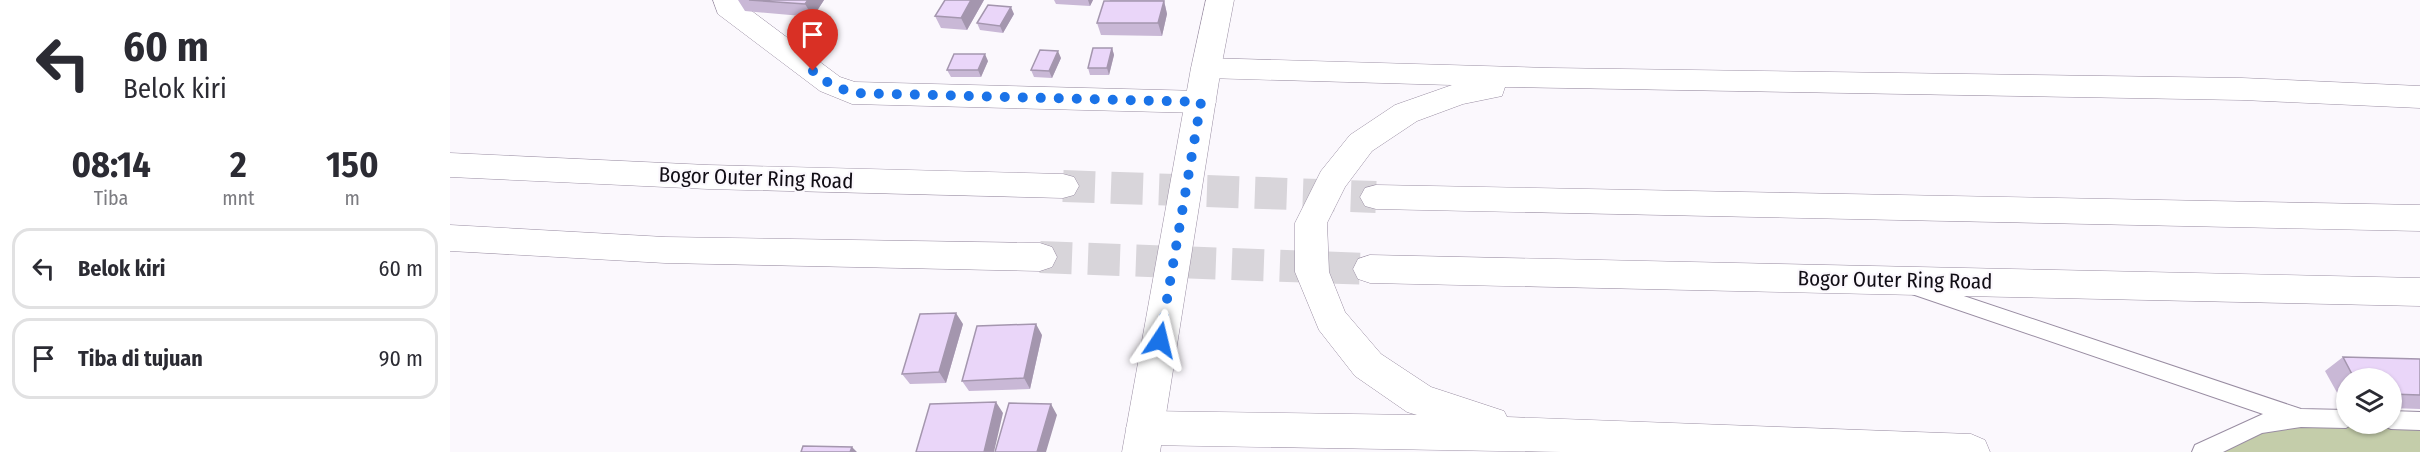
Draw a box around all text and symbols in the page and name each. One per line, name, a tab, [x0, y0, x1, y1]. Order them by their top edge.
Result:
pin	[787, 9, 838, 71]
icon: arrive	[796, 18, 829, 51]
text: 60 m	[123, 22, 209, 72]
icon: left	[24, 24, 102, 102]
text: Belok kiri	[123, 73, 227, 105]
text: 08:14	[71, 143, 151, 187]
text: 2	[230, 143, 247, 187]
text: 150	[326, 143, 379, 187]
street label: Bogor Outer Ring Road	[658, 162, 854, 194]
text: Tiba	[94, 186, 128, 210]
text: mnt	[222, 186, 255, 210]
text: m	[345, 186, 360, 210]
icon: left	[27, 252, 60, 285]
text: Belok kiri	[78, 255, 166, 282]
text: 60 m	[379, 255, 423, 282]
street label: Bogor Outer Ring Road	[1797, 265, 1993, 295]
position arrow	[1128, 308, 1192, 372]
icon: arrive	[27, 342, 60, 375]
text: Tiba di tujuan	[78, 345, 203, 372]
text: 90 m	[379, 345, 423, 372]
map controls	[2336, 368, 2402, 434]
button: layers	[2336, 368, 2402, 434]

